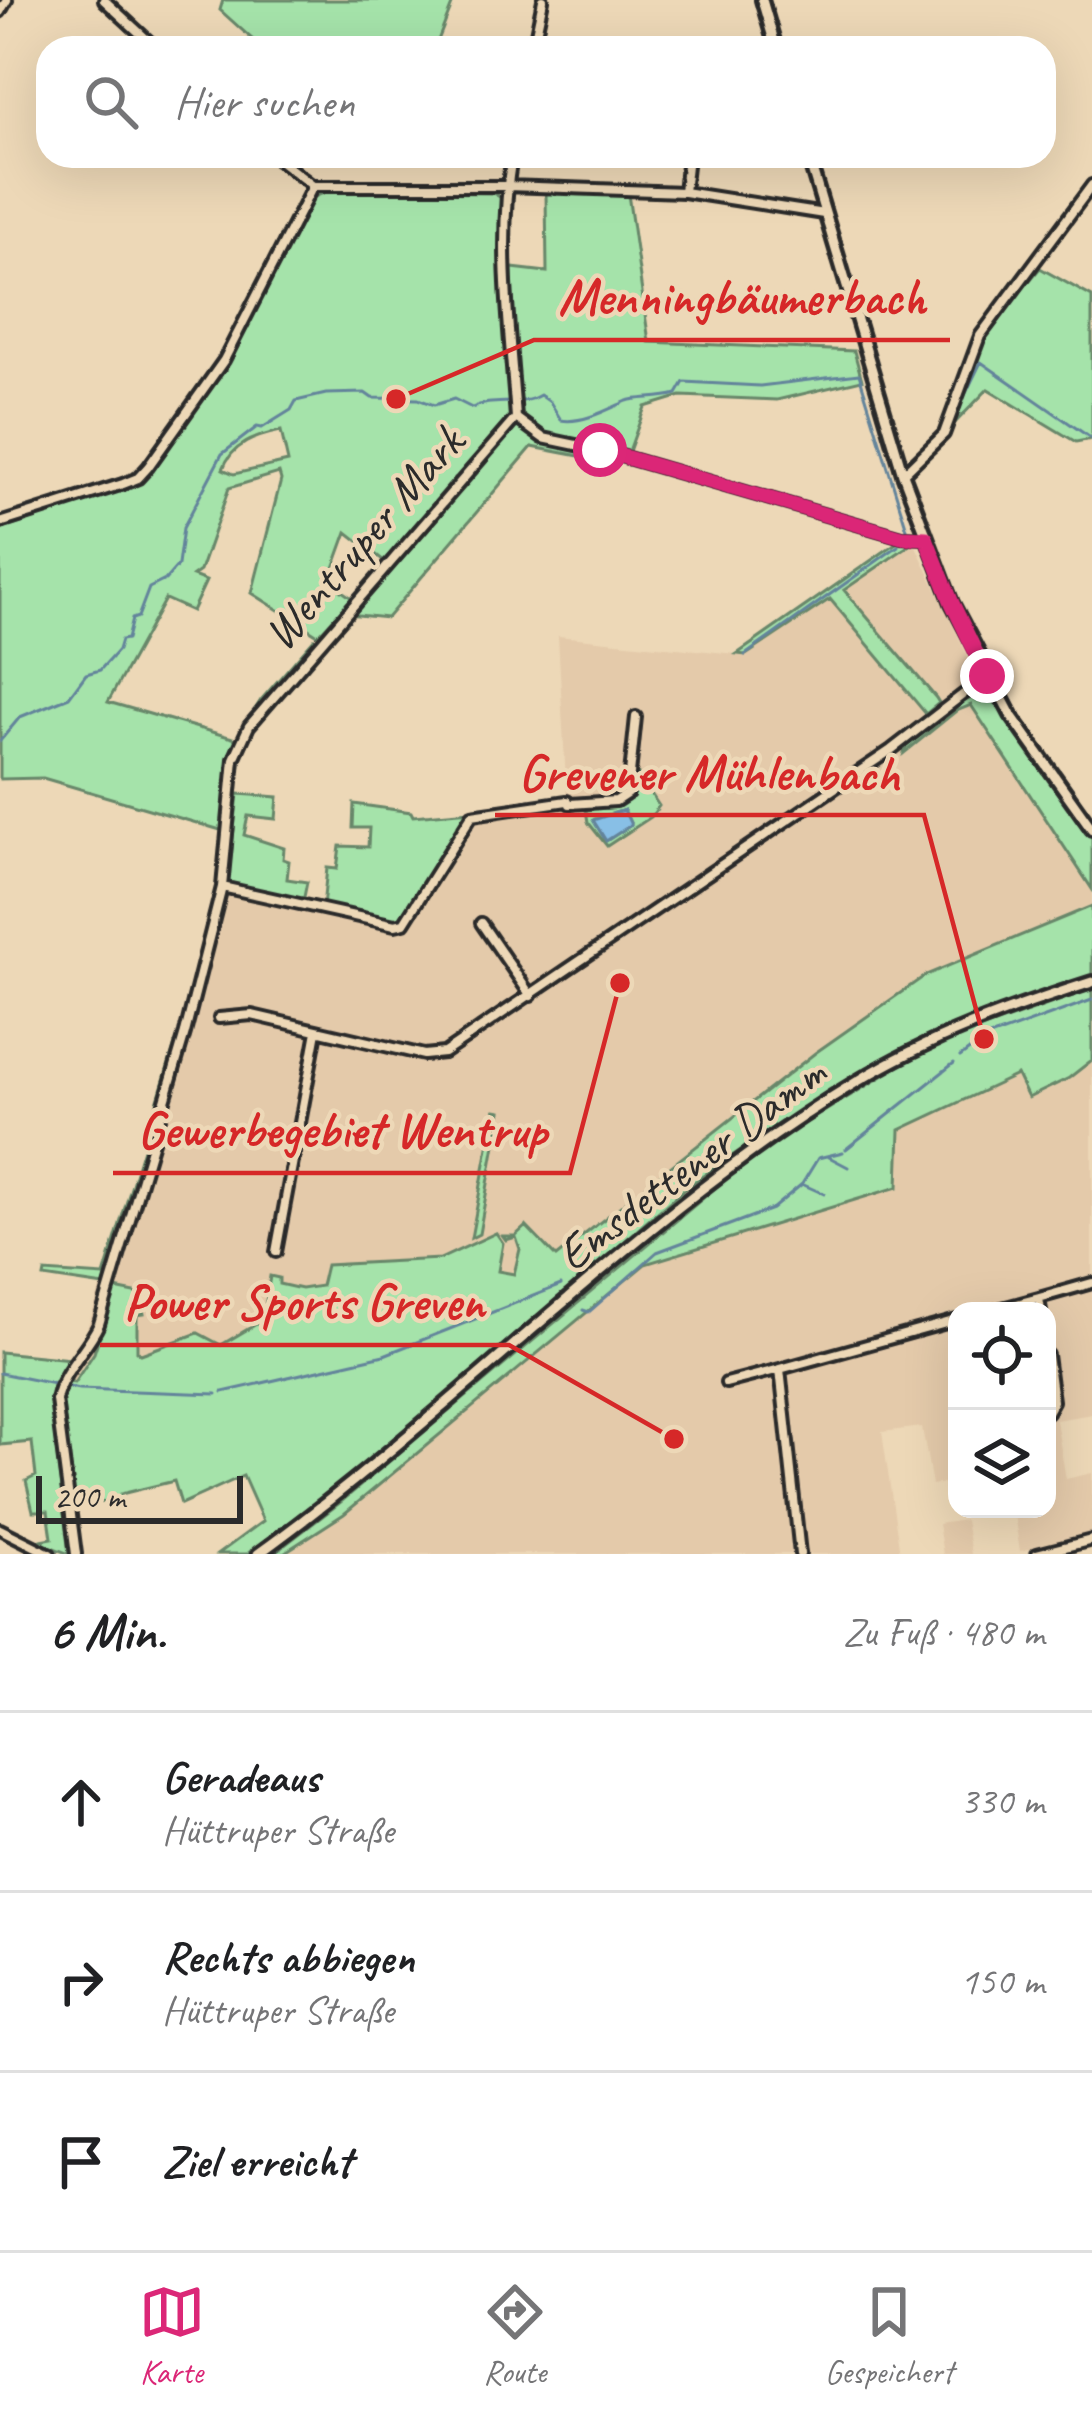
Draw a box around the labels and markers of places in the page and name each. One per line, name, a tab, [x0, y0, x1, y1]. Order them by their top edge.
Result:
callout: Menningbäumerbach	[534, 253, 950, 340]
callout: Grevener Mühlenbach	[495, 728, 924, 815]
callout: Gewerbegebiet Wentrup	[113, 1086, 570, 1173]
callout: Power Sports Greven	[100, 1258, 509, 1345]

